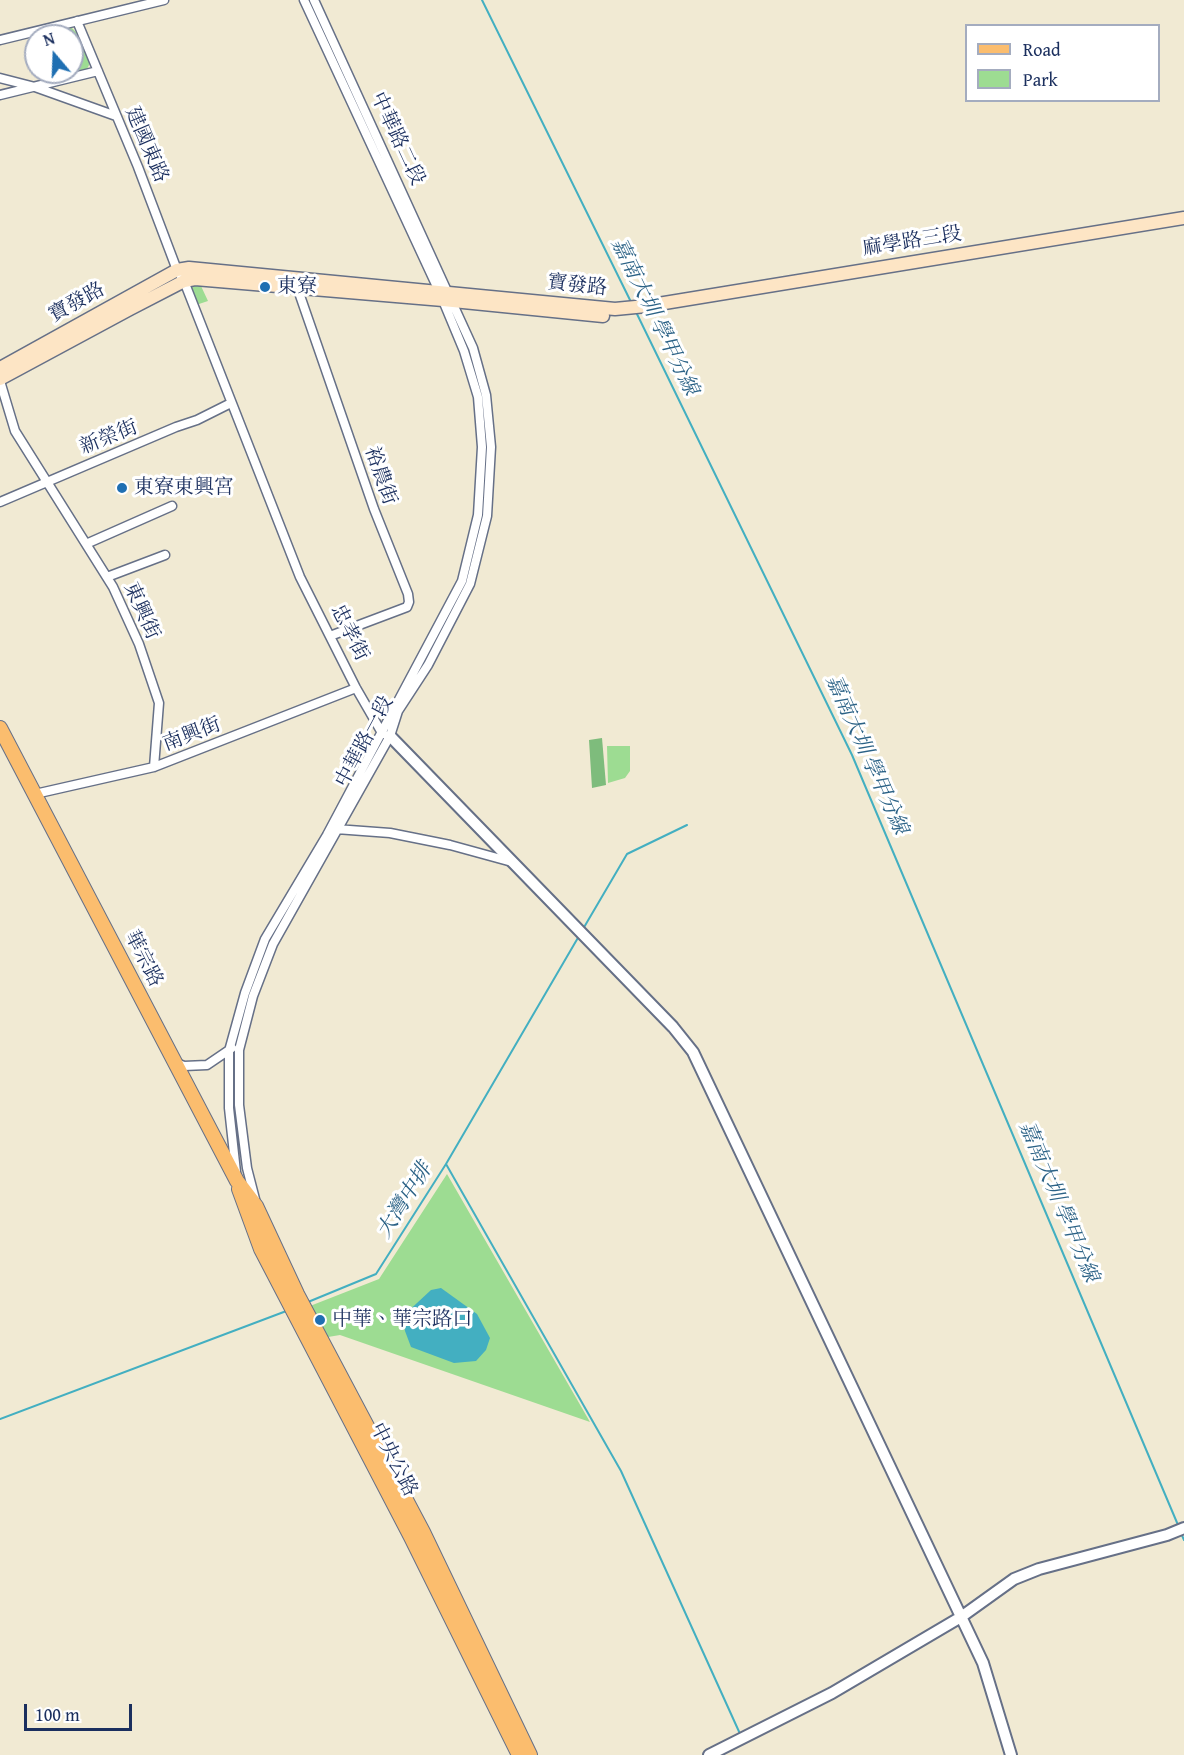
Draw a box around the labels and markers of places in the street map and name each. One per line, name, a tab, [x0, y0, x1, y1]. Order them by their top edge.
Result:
place label: 東寮	[277, 275, 317, 299]
marker: 東寮	[258, 280, 272, 294]
place label: 東寮東興宮	[134, 476, 234, 500]
marker: 東寮東興宮	[115, 481, 129, 495]
place label: 中華、華宗路口	[332, 1308, 472, 1332]
marker: 中華、華宗路口	[313, 1313, 327, 1327]

